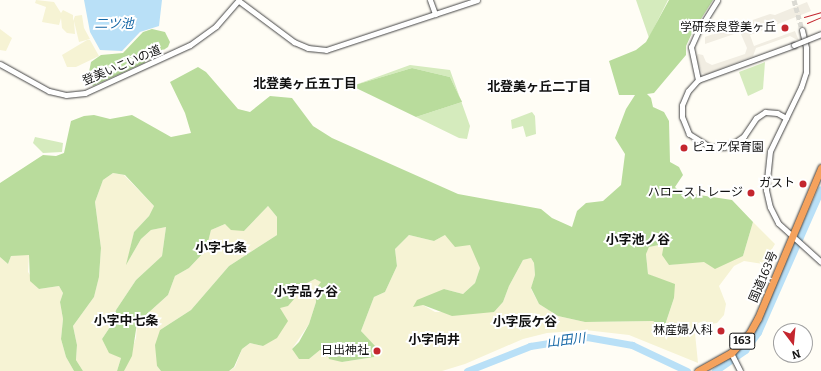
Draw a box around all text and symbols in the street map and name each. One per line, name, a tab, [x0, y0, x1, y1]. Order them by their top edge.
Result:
water label: 二ツ池	[95, 16, 133, 32]
place label: 学研奈良登美ヶ丘	[680, 21, 776, 35]
marker: 学研奈良登美ヶ丘	[779, 22, 791, 34]
street label: 登美いこいの道	[81, 43, 163, 89]
district label: 北登美ヶ丘五丁目	[253, 76, 357, 92]
district label: 北登美ヶ丘二丁目	[487, 79, 591, 95]
place label: ピュア保育園	[692, 141, 764, 155]
marker: ピュア保育園	[679, 143, 689, 153]
place label: ガスト	[759, 177, 795, 191]
marker: ガスト	[798, 179, 808, 189]
place label: ハローストレージ	[647, 186, 743, 200]
marker: ハローストレージ	[746, 188, 756, 198]
district label: 小字池ノ谷	[606, 232, 670, 248]
district label: 小字七条	[195, 240, 247, 256]
street label: 国道163号	[747, 249, 781, 305]
district label: 小字品ヶ谷	[274, 284, 338, 300]
district label: 小字中七条	[94, 313, 158, 329]
district label: 小字辰ケ谷	[493, 314, 557, 330]
north arrow	[773, 323, 813, 363]
place label: 林産婦人科	[653, 324, 713, 338]
marker: 林産婦人科	[716, 326, 726, 336]
water label: 山田川	[546, 331, 586, 351]
district label: 小字向井	[408, 332, 460, 348]
road number: 163	[729, 332, 755, 350]
place label: 日出神社	[321, 344, 369, 358]
marker: 日出神社	[372, 346, 382, 356]
text: N	[790, 347, 802, 361]

